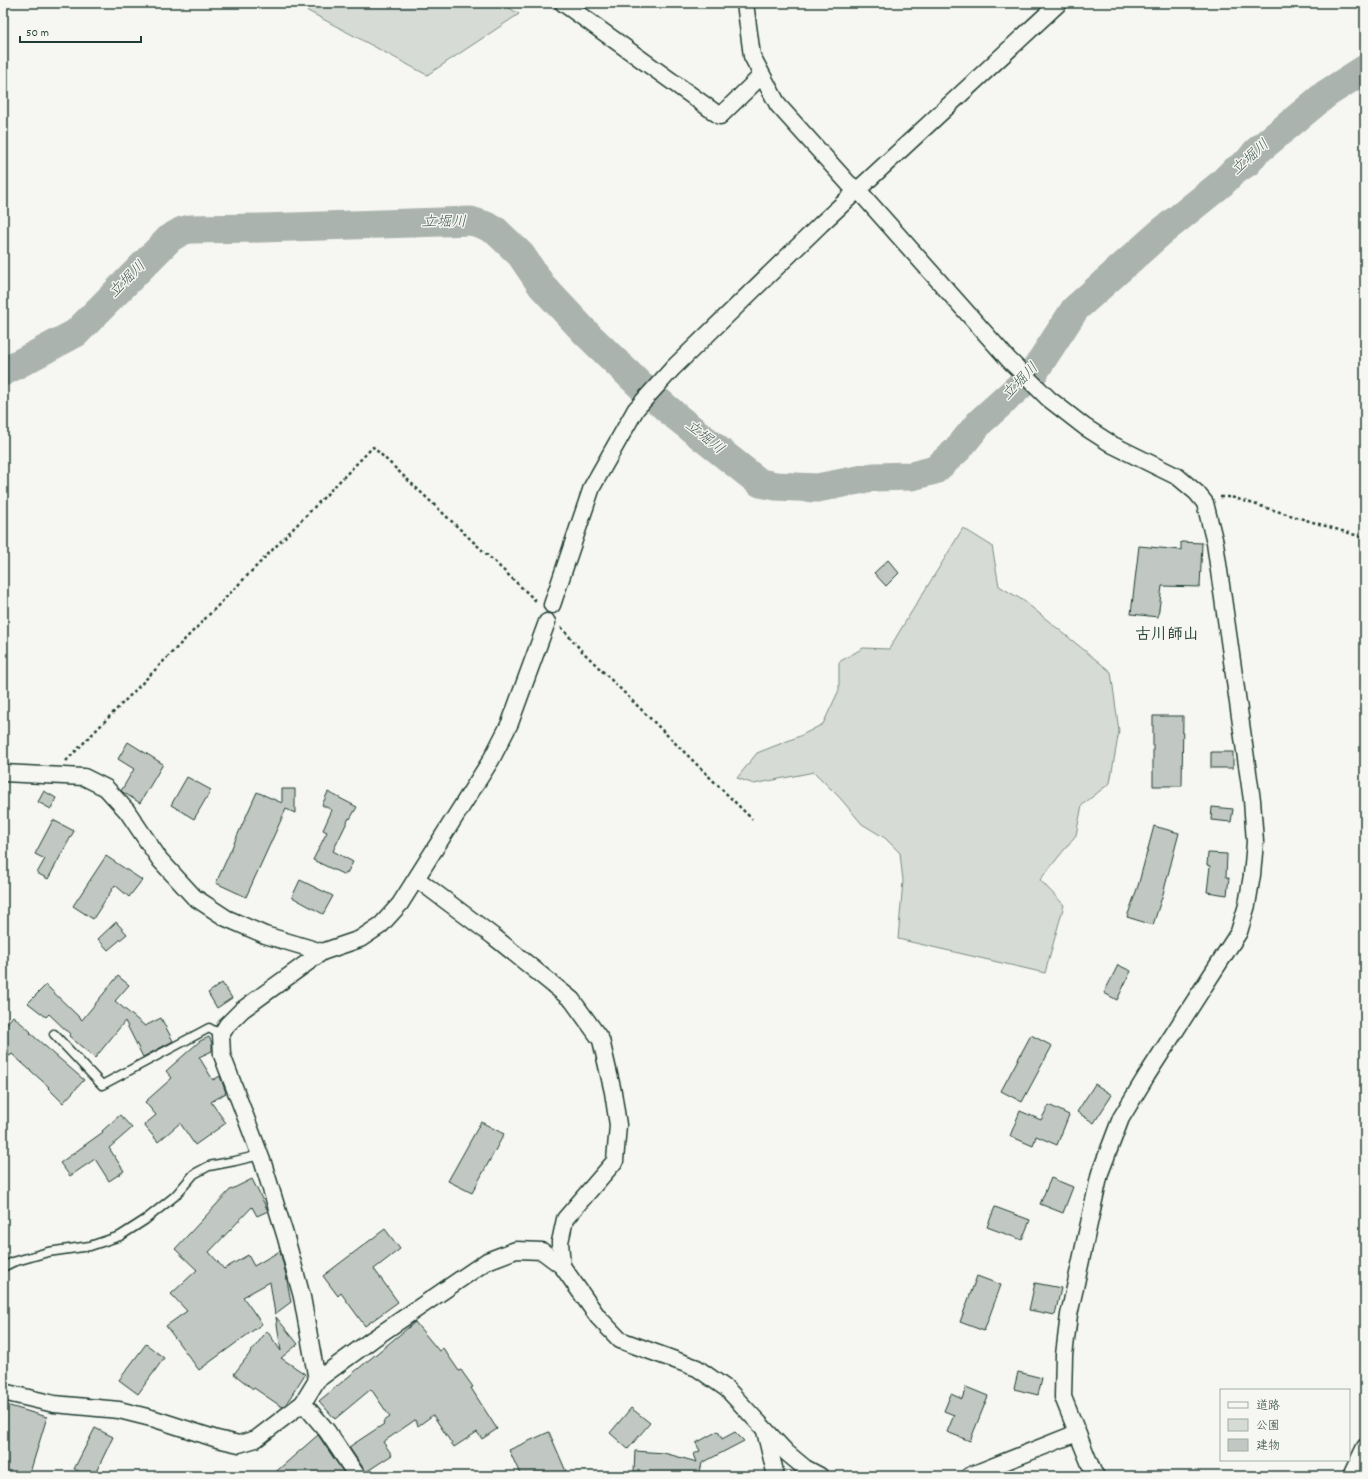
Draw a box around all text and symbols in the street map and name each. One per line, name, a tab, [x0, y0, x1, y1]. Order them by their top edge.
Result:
scale bar	[20, 18, 141, 44]
text: 50 m	[26, 25, 49, 42]
water label: 立堀川	[1227, 135, 1275, 181]
water label: 立堀川	[421, 212, 467, 234]
water label: 立堀川	[104, 256, 152, 304]
water label: 立堀川	[997, 358, 1045, 406]
water label: 立堀川	[680, 415, 728, 461]
district label: 古川師山	[1135, 624, 1199, 647]
legend	[1220, 1389, 1350, 1461]
text: 道路	[1256, 1398, 1280, 1415]
text: 公園	[1256, 1418, 1280, 1435]
text: 建物	[1256, 1438, 1280, 1455]

